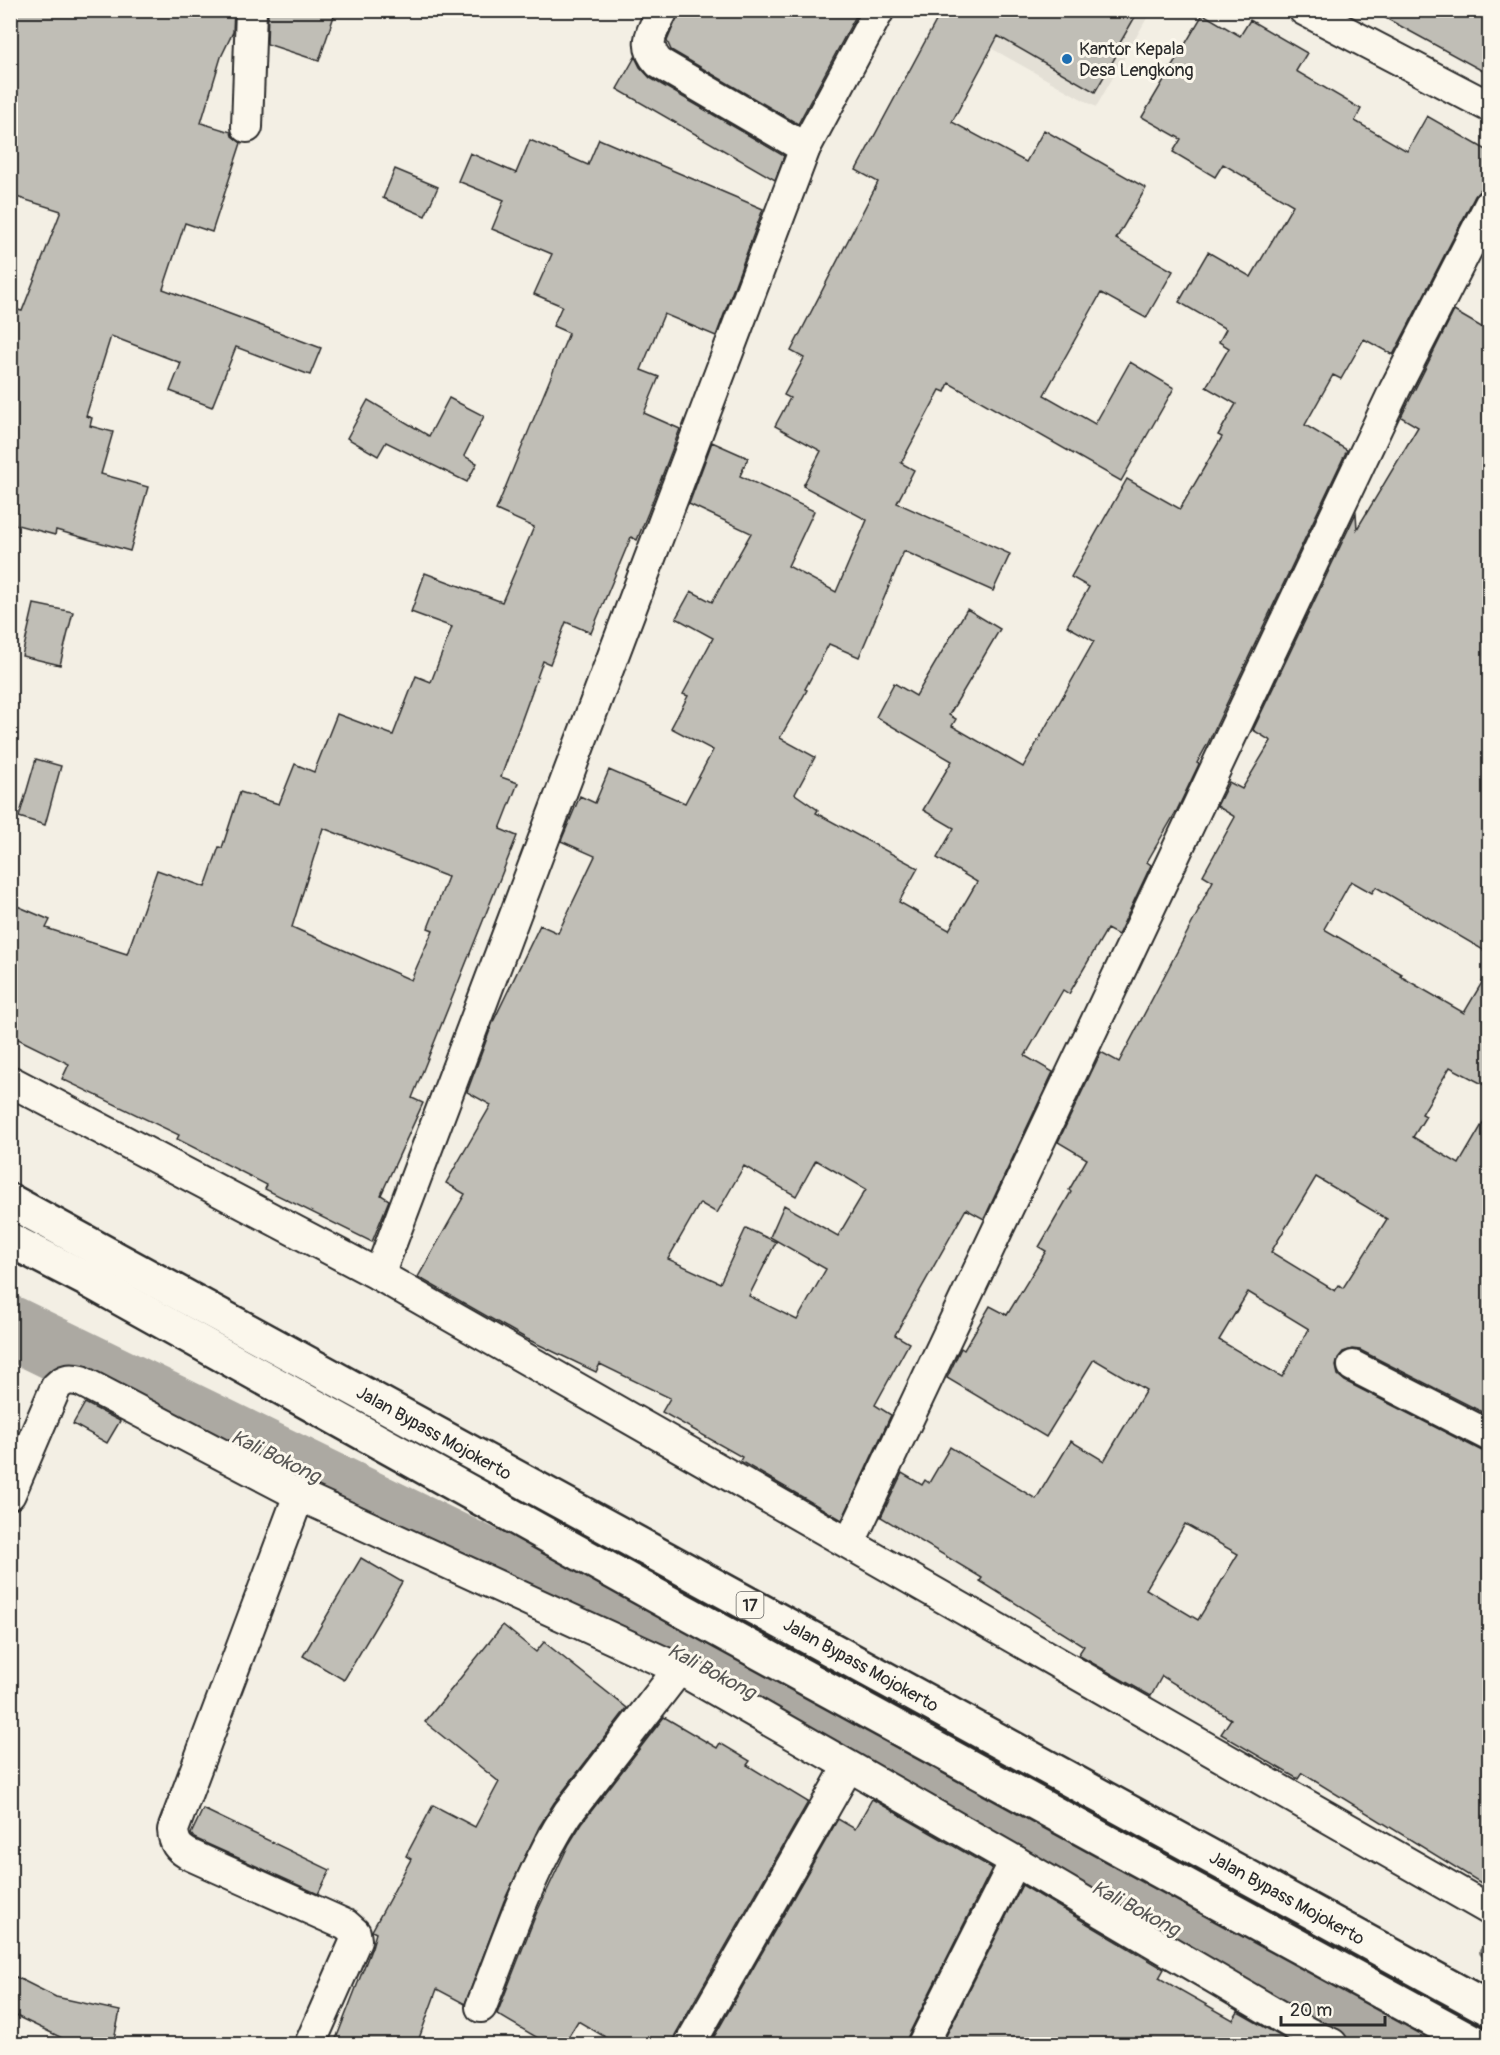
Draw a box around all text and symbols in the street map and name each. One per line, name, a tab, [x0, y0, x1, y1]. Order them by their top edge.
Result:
place label: Kantor Kepala Desa Lengkong	[1079, 38, 1194, 82]
marker: Kantor Kepala Desa Lengkong	[1060, 52, 1074, 66]
street label: Jalan Bypass Mojokerto	[352, 1381, 516, 1486]
water label: Kali Bokong	[227, 1424, 326, 1490]
road number: 17	[736, 1592, 764, 1618]
street label: Jalan Bypass Mojokerto	[779, 1613, 943, 1718]
water label: Kali Bokong	[663, 1638, 762, 1706]
street label: Jalan Bypass Mojokerto	[1205, 1846, 1369, 1951]
water label: Kali Bokong	[1087, 1875, 1186, 1943]
scale bar	[1281, 1989, 1384, 2027]
text: 20 m	[1290, 1999, 1332, 2022]

